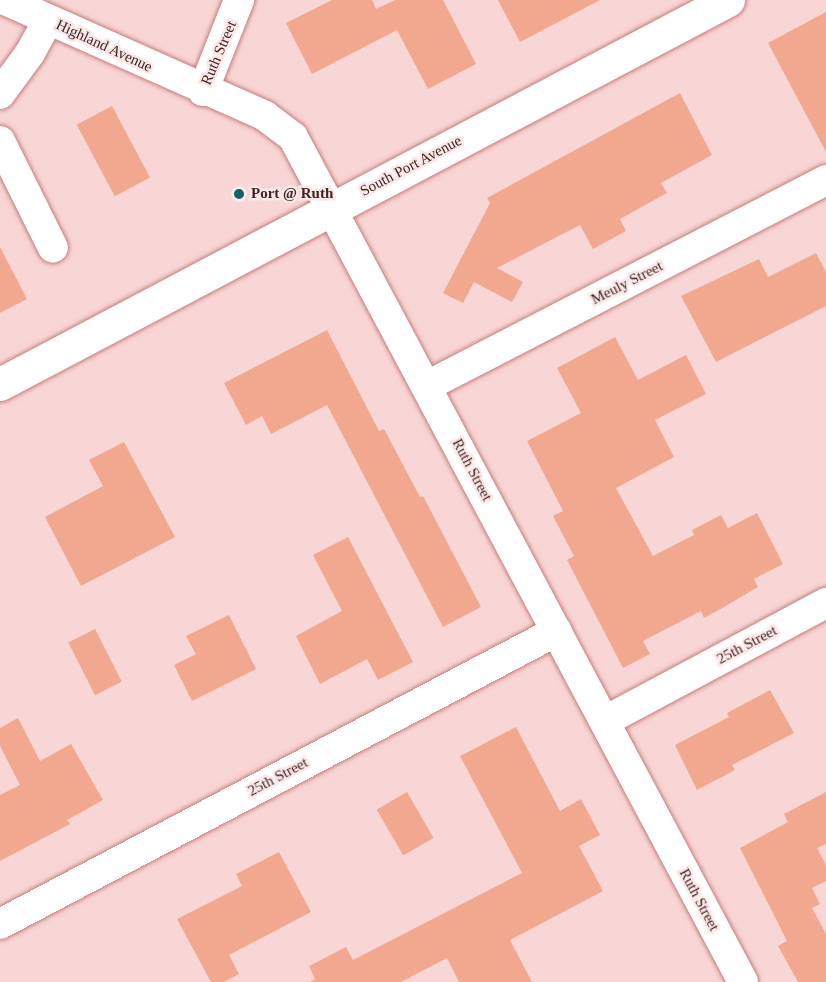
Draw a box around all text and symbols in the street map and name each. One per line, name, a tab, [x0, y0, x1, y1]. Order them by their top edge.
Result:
street label: Highland Avenue	[53, 16, 155, 76]
street label: Ruth Street	[197, 18, 241, 88]
street label: South Port Avenue	[357, 132, 465, 200]
place label: Port @ Ruth	[251, 185, 333, 203]
marker: Port @ Ruth	[232, 187, 246, 201]
street label: Meuly Street	[588, 257, 666, 309]
street label: Ruth Street	[448, 436, 496, 504]
street label: 25th Street	[714, 622, 780, 668]
street label: 25th Street	[245, 754, 311, 800]
street label: Ruth Street	[675, 866, 723, 934]

